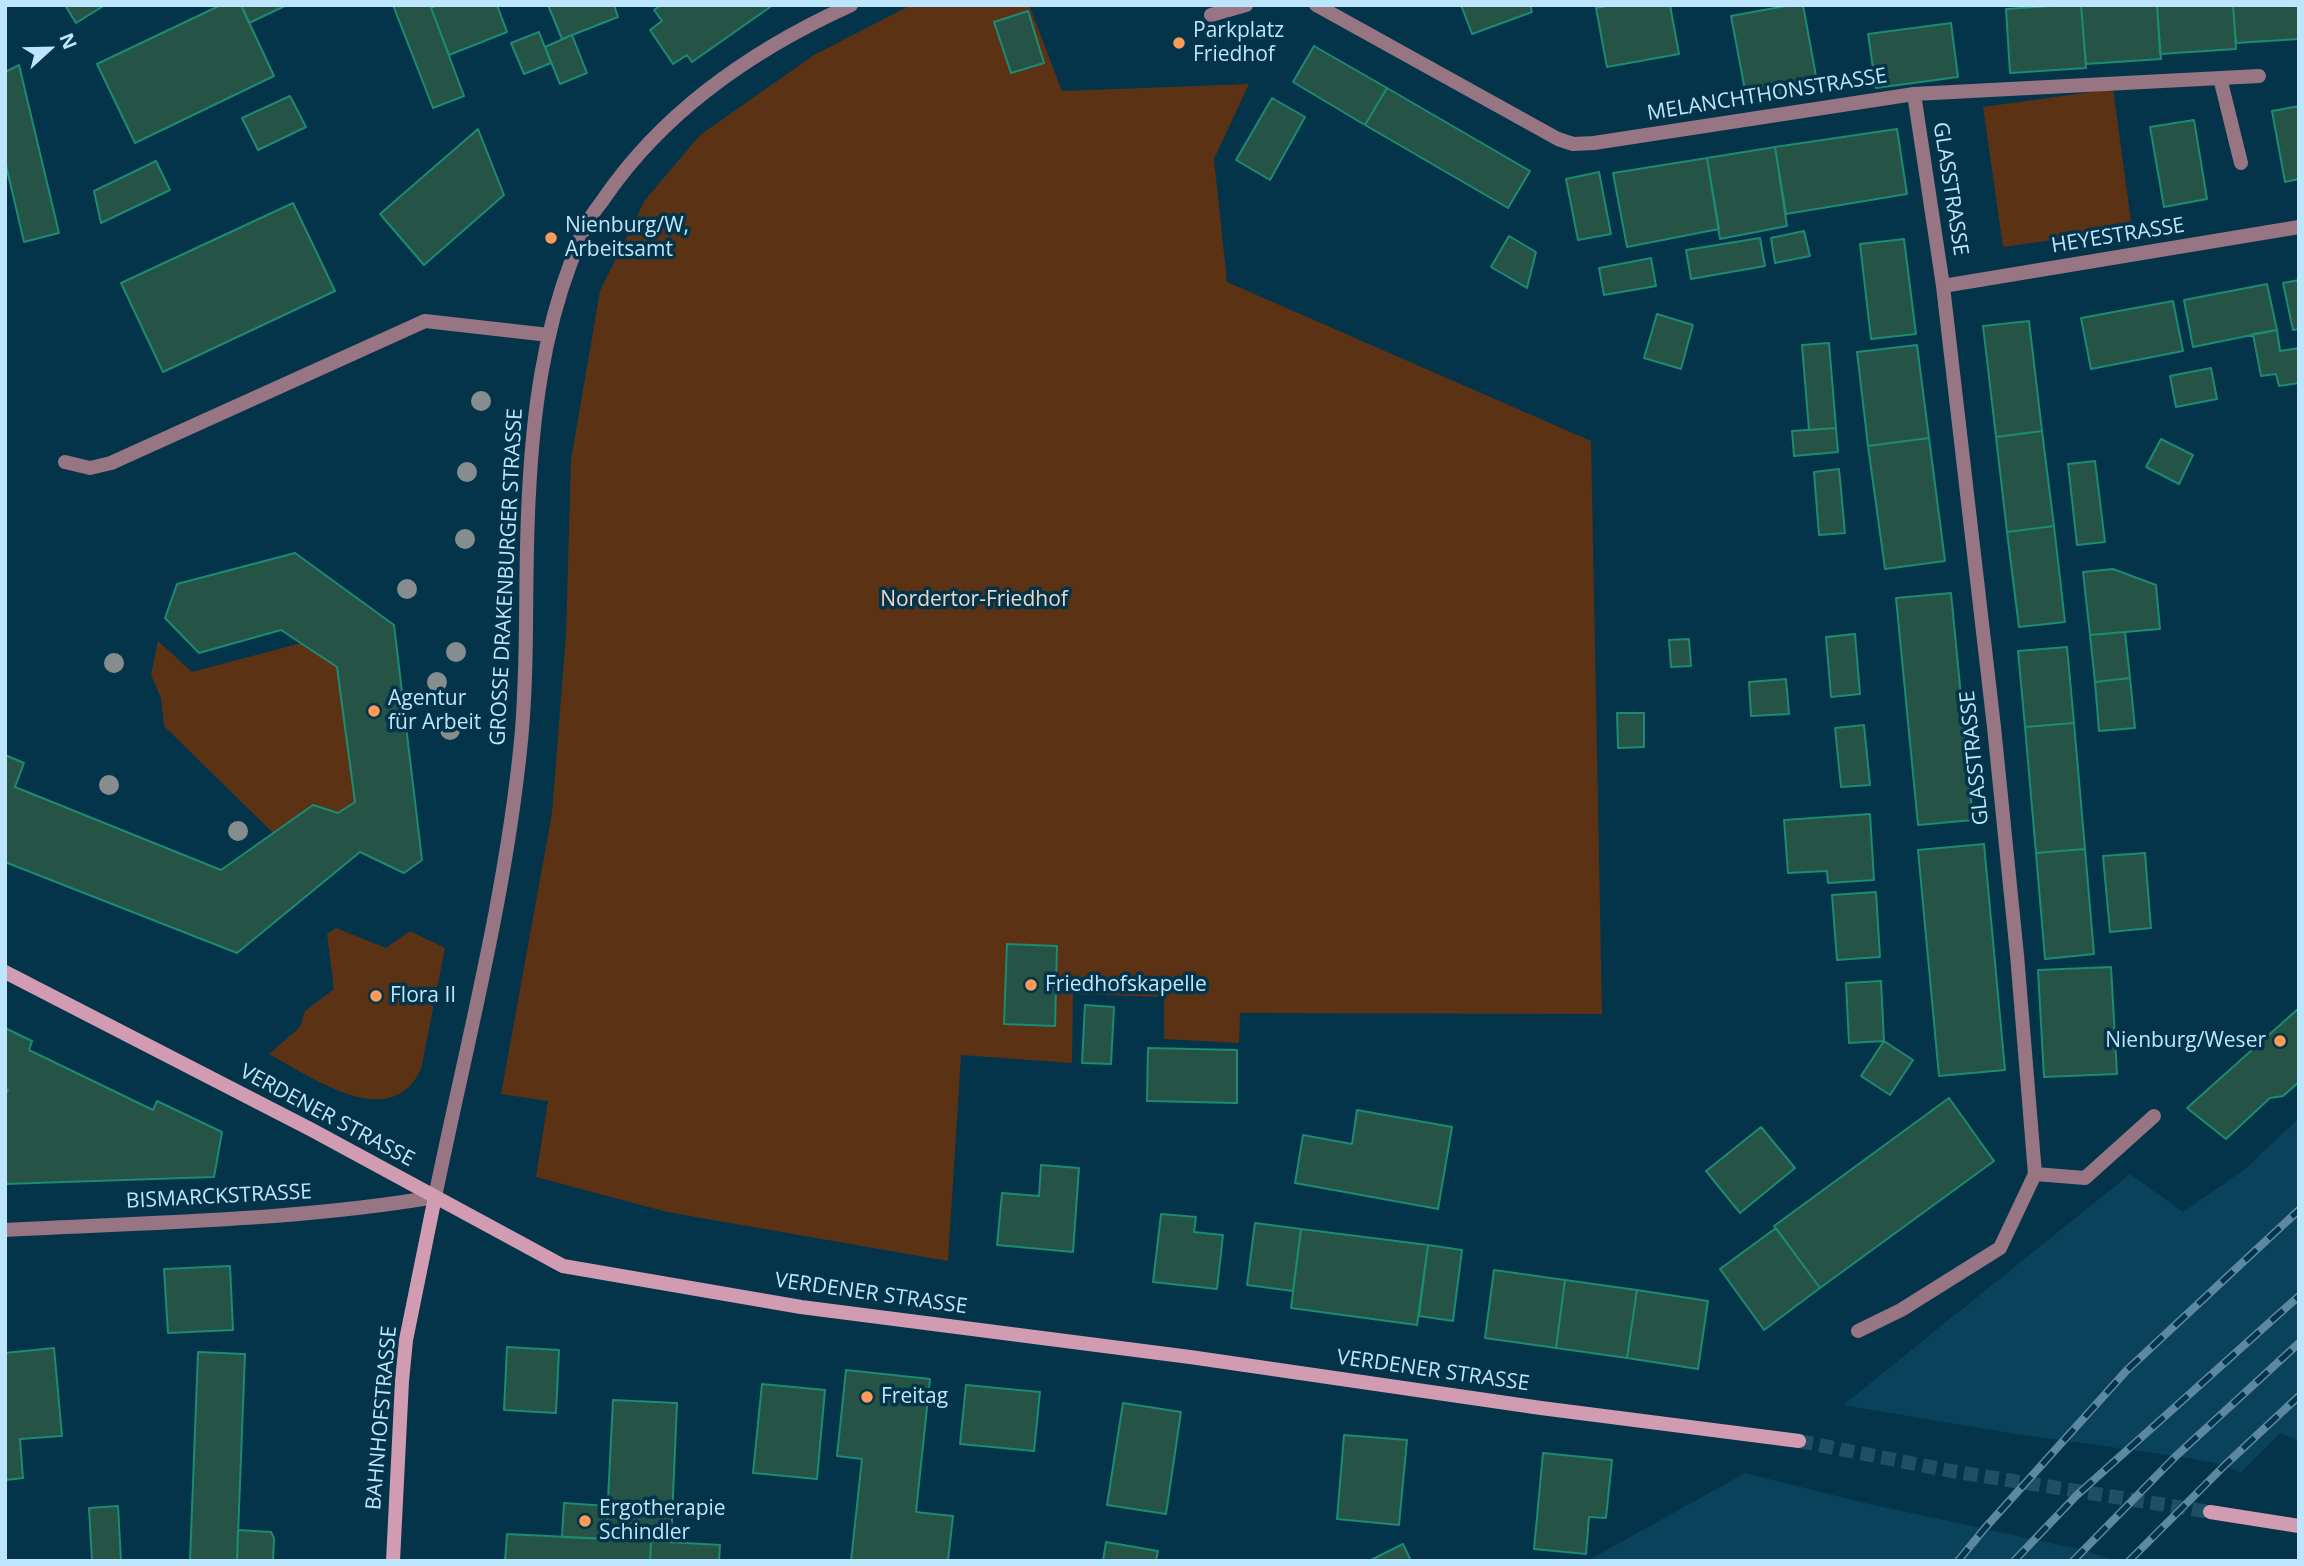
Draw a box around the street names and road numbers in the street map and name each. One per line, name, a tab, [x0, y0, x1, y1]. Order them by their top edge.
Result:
street label: MELANCHTHONSTRASSE	[1645, 64, 1889, 126]
street label: GLASSTRASSE	[1927, 120, 1973, 258]
street label: HEYESTRASSE	[2050, 213, 2186, 259]
street label: GROSSE DRAKENBURGER STRASSE	[486, 408, 528, 746]
street label: GLASSTRASSE	[1955, 690, 1995, 826]
street label: VERDENER STRASSE	[235, 1059, 419, 1173]
street label: BISMARCKSTRASSE	[125, 1180, 313, 1214]
street label: VERDENER STRASSE	[773, 1268, 969, 1320]
street label: BAHNHOFSTRASSE	[361, 1325, 403, 1511]
street label: VERDENER STRASSE	[1335, 1345, 1531, 1397]

